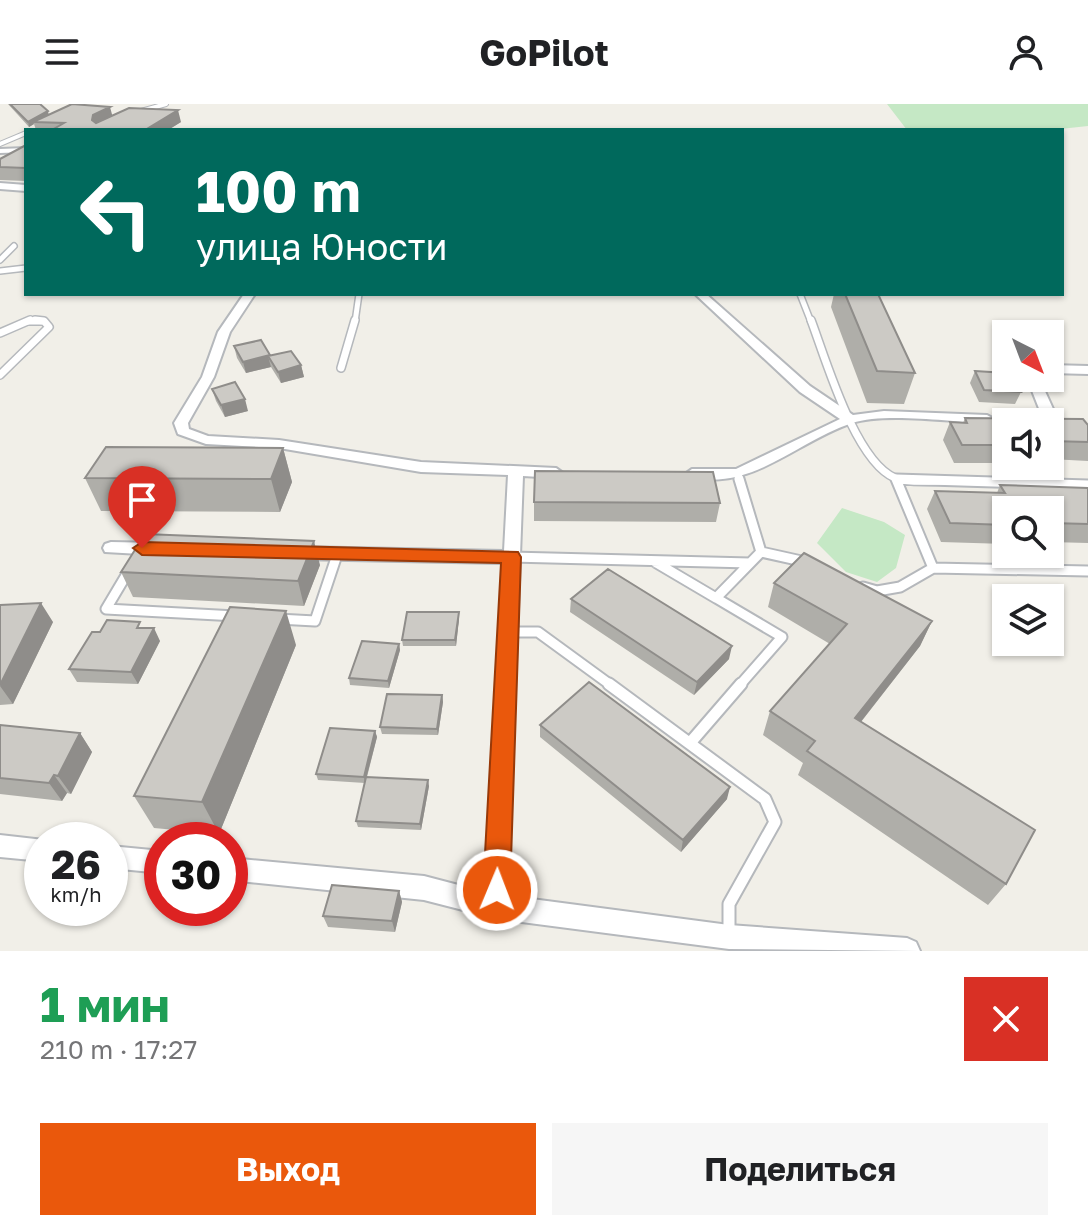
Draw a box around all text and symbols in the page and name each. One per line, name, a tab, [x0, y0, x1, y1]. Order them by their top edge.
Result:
icon: menu	[40, 30, 84, 74]
icon: person	[1004, 30, 1048, 74]
text: GoPilot	[479, 31, 609, 74]
text: 100 m	[196, 157, 361, 224]
icon: left	[64, 160, 168, 264]
text: улица Юности	[196, 225, 447, 268]
north arrow	[992, 320, 1064, 392]
map controls	[992, 320, 1064, 656]
button: sound	[992, 408, 1064, 480]
pin	[108, 466, 176, 548]
icon: arrive	[120, 478, 164, 522]
button: search	[992, 496, 1064, 568]
button: layers	[992, 584, 1064, 656]
speed limit sign: 30	[144, 822, 248, 926]
text: 26	[51, 840, 101, 888]
position arrow	[455, 848, 539, 932]
text: km/h	[51, 882, 101, 906]
text: 1 мин	[40, 975, 170, 1033]
button: close	[964, 977, 1048, 1061]
text: 210 m · 17:27	[40, 1034, 197, 1065]
button: Выход	[40, 1123, 536, 1215]
button: Поделиться	[552, 1123, 1048, 1215]

